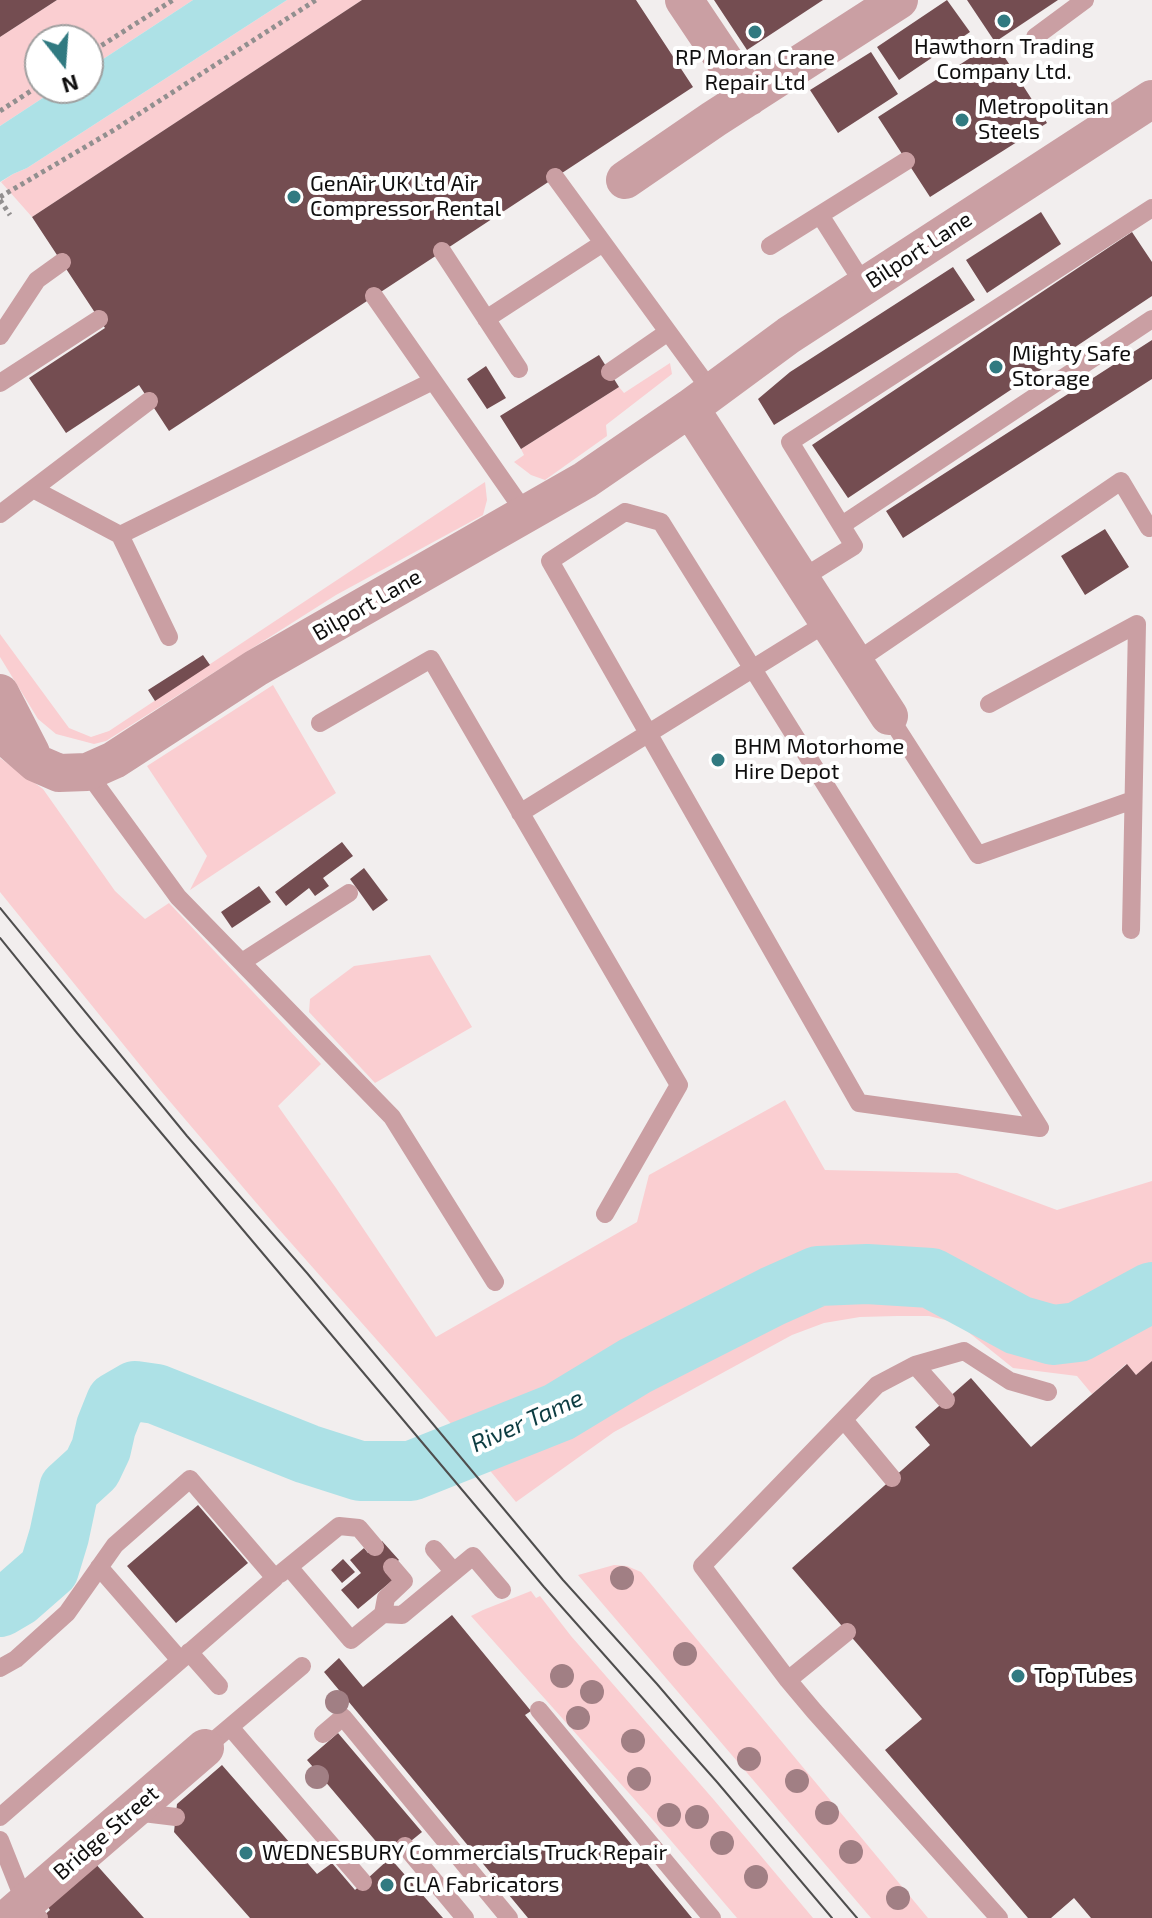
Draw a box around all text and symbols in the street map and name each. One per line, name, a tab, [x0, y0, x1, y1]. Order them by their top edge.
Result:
marker: Hawthorn Trading Company Ltd.	[995, 12, 1013, 30]
marker: RP Moran Crane Repair Ltd	[746, 23, 764, 41]
north arrow	[24, 24, 104, 104]
place label: Hawthorn Trading Company Ltd.	[914, 34, 1094, 86]
place label: RP Moran Crane Repair Ltd	[675, 45, 835, 96]
text: N	[59, 70, 82, 100]
place label: Metropolitan Steels	[978, 94, 1109, 146]
marker: Metropolitan Steels	[953, 111, 971, 129]
place label: GenAir UK Ltd Air Compressor Rental	[310, 171, 501, 222]
marker: GenAir UK Ltd Air Compressor Rental	[285, 188, 303, 206]
street label: Bilport Lane	[861, 206, 977, 294]
place label: Mighty Safe Storage	[1012, 341, 1131, 392]
marker: Mighty Safe Storage	[987, 358, 1005, 376]
street label: Bilport Lane	[308, 563, 426, 647]
place label: BHM Motorhome Hire Depot	[734, 734, 904, 786]
marker: BHM Motorhome Hire Depot	[709, 751, 727, 769]
water label: River Tame	[466, 1383, 588, 1459]
place label: Top Tubes	[1034, 1663, 1133, 1689]
marker: Top Tubes	[1009, 1667, 1027, 1685]
street label: Bridge Street	[48, 1780, 164, 1886]
place label: WEDNESBURY Commercials Truck Repair	[262, 1840, 667, 1866]
marker: WEDNESBURY Commercials Truck Repair	[237, 1844, 255, 1862]
place label: CLA Fabricators	[403, 1872, 559, 1898]
marker: CLA Fabricators	[378, 1876, 396, 1894]

